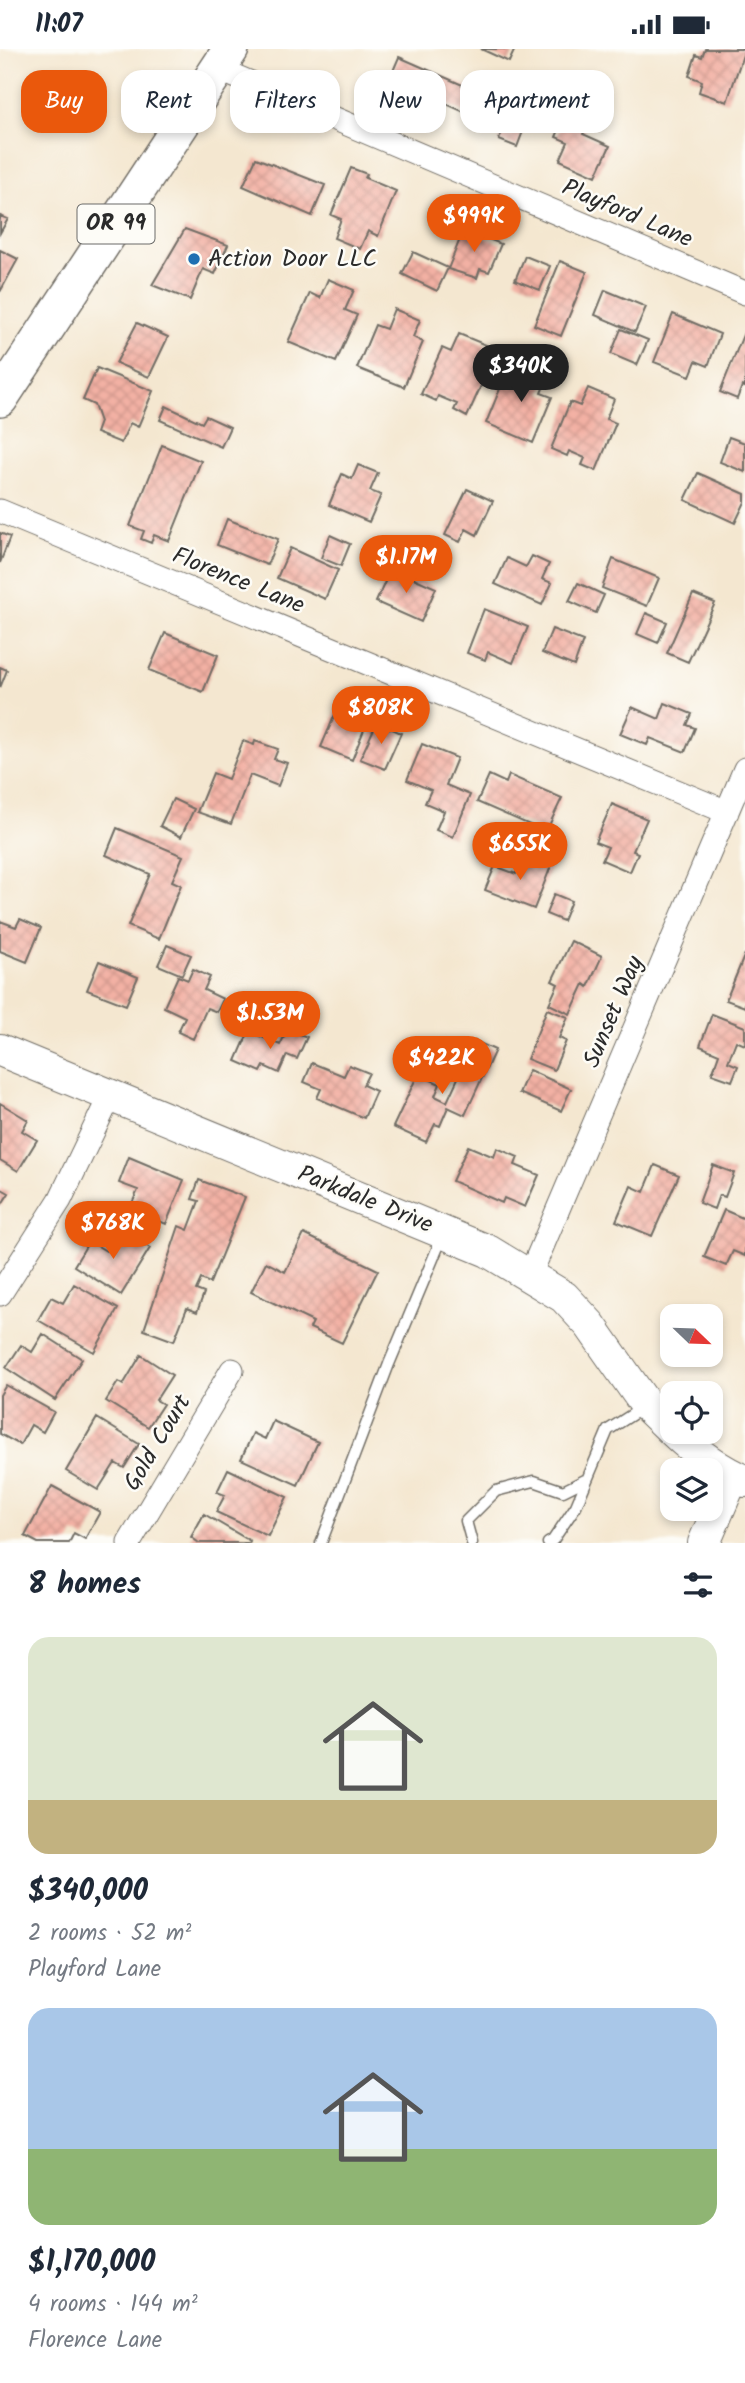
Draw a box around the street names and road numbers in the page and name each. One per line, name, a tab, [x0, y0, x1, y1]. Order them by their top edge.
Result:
street label: Playford Lane	[555, 169, 699, 259]
road number: OR 99	[78, 205, 154, 243]
street label: Florence Lane	[166, 537, 310, 625]
street label: Sunset Way	[573, 949, 655, 1074]
street label: Parkdale Drive	[291, 1155, 439, 1245]
street label: Gold Court	[114, 1386, 203, 1499]

